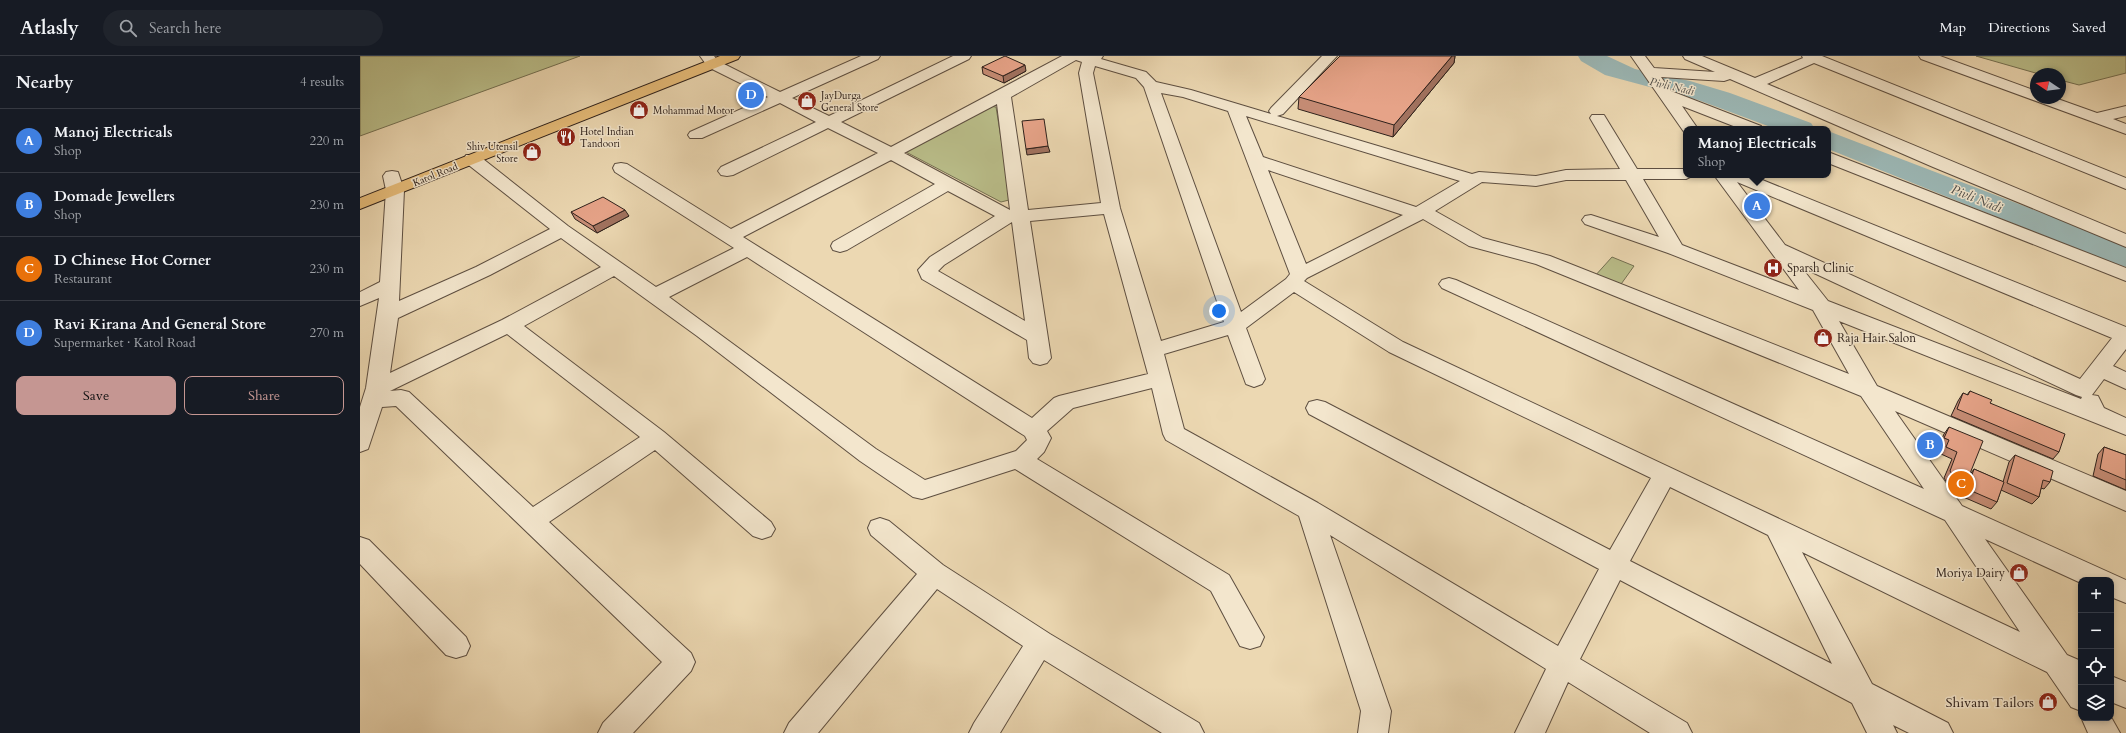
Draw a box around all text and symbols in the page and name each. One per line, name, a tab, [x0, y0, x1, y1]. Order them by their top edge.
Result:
search box	[103, 10, 383, 46]
text: Atlasly	[20, 15, 79, 41]
icon: search	[117, 17, 139, 39]
text: Search here	[149, 18, 222, 38]
text: Map	[1940, 18, 1966, 37]
text: Directions	[1988, 18, 2050, 37]
text: Saved	[2072, 18, 2106, 37]
north arrow	[2030, 68, 2066, 104]
text: Nearby	[16, 71, 73, 94]
text: 4 results	[300, 73, 344, 91]
water label: Pivli Nadi	[1648, 74, 1697, 99]
pin: D	[738, 80, 764, 110]
place label: JayDurga General Store	[819, 89, 879, 115]
shop icon: JayDurga General Store	[796, 90, 818, 112]
shop icon: Mohammad Motor	[628, 99, 650, 121]
place label: Mohammad Motor	[653, 104, 734, 118]
text: Manoj Electricals	[54, 122, 173, 142]
place label: Hotel Indian Tandoori	[580, 125, 634, 151]
restaurant icon: Hotel Indian Tandoori	[555, 126, 577, 148]
popup	[1683, 126, 1831, 178]
text: A	[24, 132, 34, 150]
text: 220 m	[310, 132, 344, 150]
text: Manoj Electricals	[1698, 133, 1816, 153]
place label: Shiv Utensil Store	[467, 140, 518, 166]
shop icon: Shiv Utensil Store	[521, 141, 543, 163]
text: Shop	[54, 142, 82, 160]
text: Shop	[1698, 153, 1725, 171]
street label: Katol Road	[411, 159, 461, 190]
water label: Pivli Nadi	[1948, 181, 2005, 217]
text: Domade Jewellers	[54, 186, 175, 206]
pin: A	[1744, 191, 1770, 221]
text: B	[24, 196, 34, 214]
text: 230 m	[310, 196, 344, 214]
text: Shop	[54, 206, 82, 224]
text: D Chinese Hot Corner	[54, 250, 211, 270]
hospital icon: Sparsh Clinic	[1762, 257, 1784, 279]
text: C	[24, 260, 34, 278]
text: 230 m	[310, 260, 344, 278]
place label: Sparsh Clinic	[1787, 260, 1855, 276]
text: Restaurant	[54, 270, 112, 288]
your location	[1209, 301, 1229, 321]
text: Ravi Kirana And General Store	[54, 314, 266, 334]
text: D	[23, 324, 35, 342]
text: 270 m	[310, 324, 344, 342]
shop icon: Raja Hair Salon	[1812, 327, 1834, 349]
place label: Raja Hair Salon	[1837, 330, 1916, 346]
text: Supermarket · Katol Road	[54, 334, 196, 352]
button: Save	[16, 376, 176, 415]
button: Share	[184, 376, 344, 415]
pin: B	[1917, 430, 1943, 460]
pin: C	[1948, 469, 1974, 499]
shop icon: Moriya Dairy	[2008, 562, 2030, 584]
place label: Moriya Dairy	[1936, 565, 2006, 581]
map controls	[2078, 577, 2114, 721]
button: +	[2078, 577, 2114, 613]
button: −	[2078, 613, 2114, 649]
button: locate	[2078, 649, 2114, 685]
button: layers	[2078, 685, 2114, 721]
shop icon: Shivam Tailors	[2037, 691, 2059, 713]
place label: Shivam Tailors	[1945, 693, 2034, 712]

